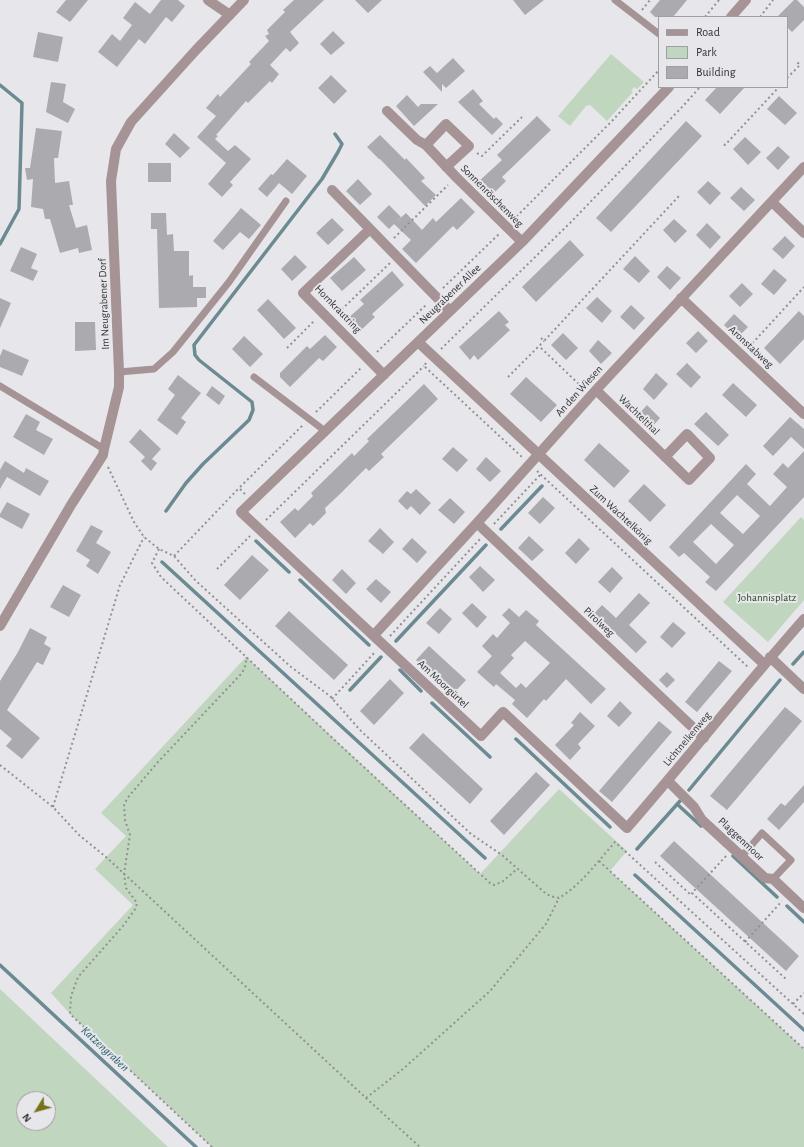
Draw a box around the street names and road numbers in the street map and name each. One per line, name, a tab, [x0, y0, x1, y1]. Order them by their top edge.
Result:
street label: Sonnenröschenweg	[458, 162, 526, 230]
street label: Im Neugrabener Dorf	[96, 258, 112, 350]
street label: Neugrabener Allee	[416, 261, 484, 327]
street label: Hornkrautring	[312, 282, 364, 336]
street label: Aronstabweg	[726, 323, 776, 371]
street label: An den Wiesen	[553, 363, 605, 419]
street label: Wachtelthal	[616, 392, 662, 438]
street label: Zum Wachtelkönig	[587, 483, 655, 547]
street label: Pirolweg	[581, 604, 617, 640]
street label: Am Moorgürtel	[415, 657, 471, 711]
street label: Lichtnelkenweg	[660, 709, 714, 769]
street label: Plaggenmoor	[715, 814, 767, 864]

